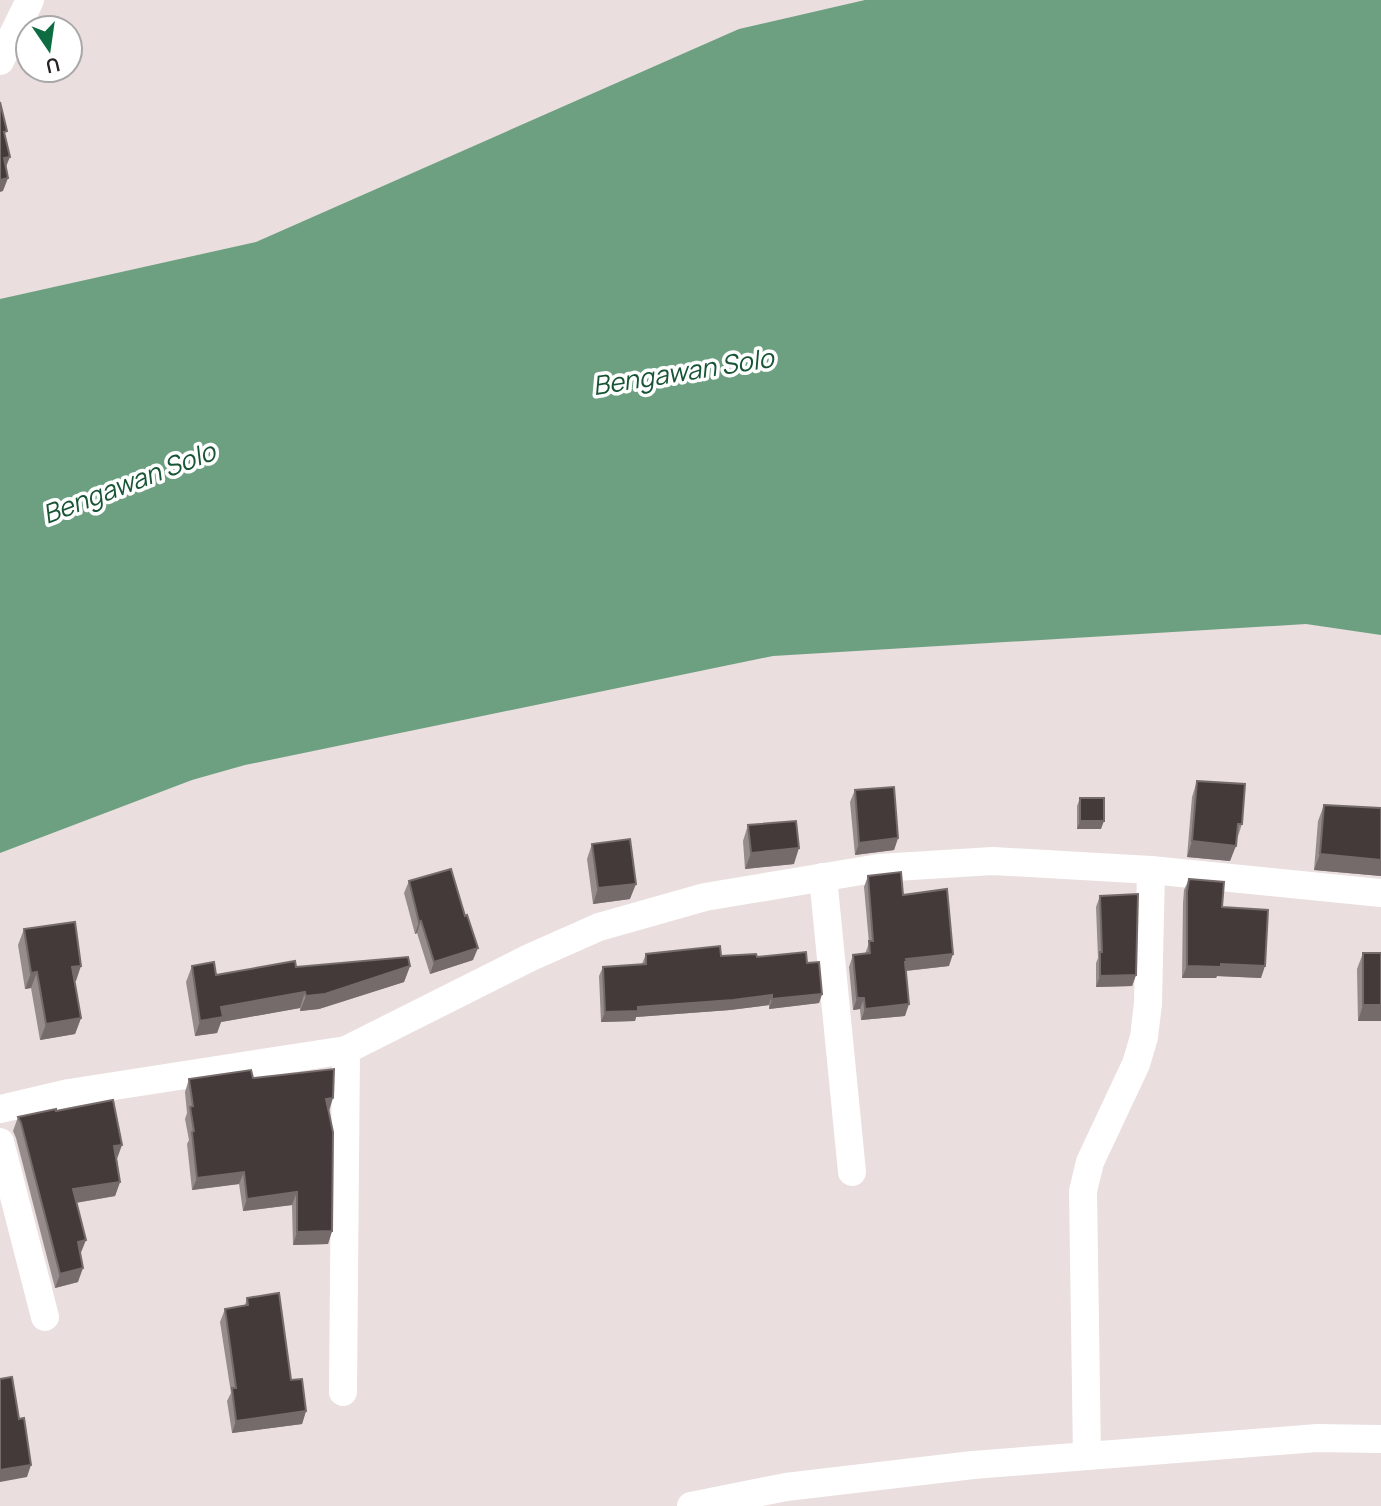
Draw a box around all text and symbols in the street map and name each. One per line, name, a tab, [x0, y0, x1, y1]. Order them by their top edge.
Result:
north arrow	[14, 14, 84, 84]
text: U	[43, 51, 62, 80]
water label: Bengawan Solo	[590, 339, 777, 403]
water label: Bengawan Solo	[37, 432, 222, 532]

